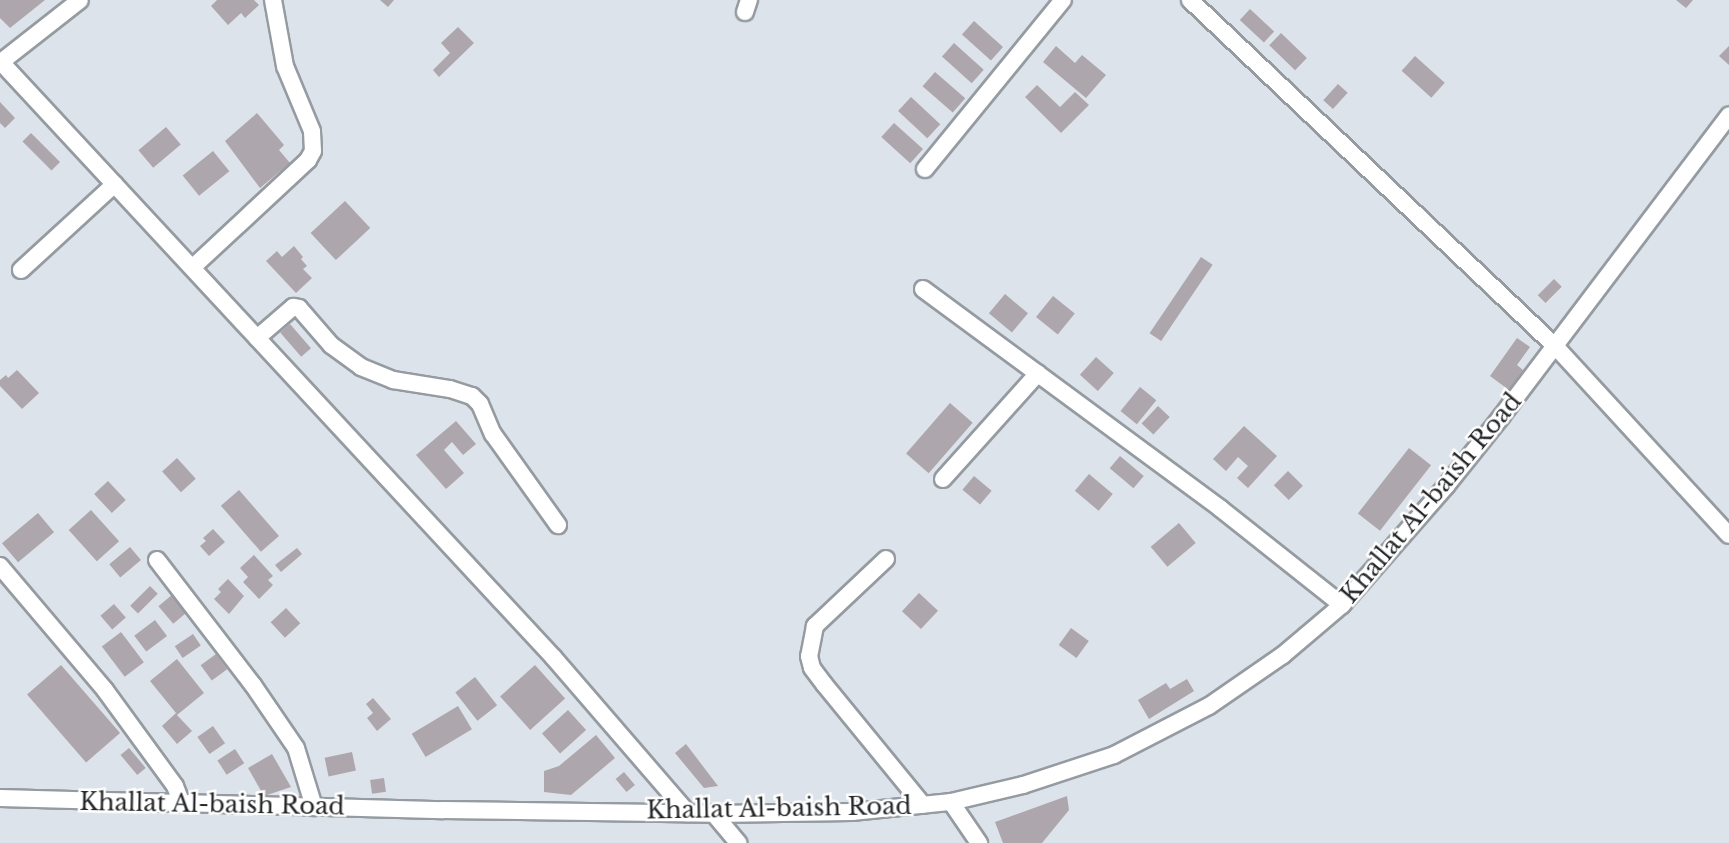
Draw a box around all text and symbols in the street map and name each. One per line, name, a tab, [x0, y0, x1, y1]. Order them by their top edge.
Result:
street label: Khallat Al-baish Road	[1334, 387, 1528, 609]
street label: Khallat Al-baish Road	[79, 787, 345, 821]
street label: Khallat Al-baish Road	[646, 791, 912, 825]

